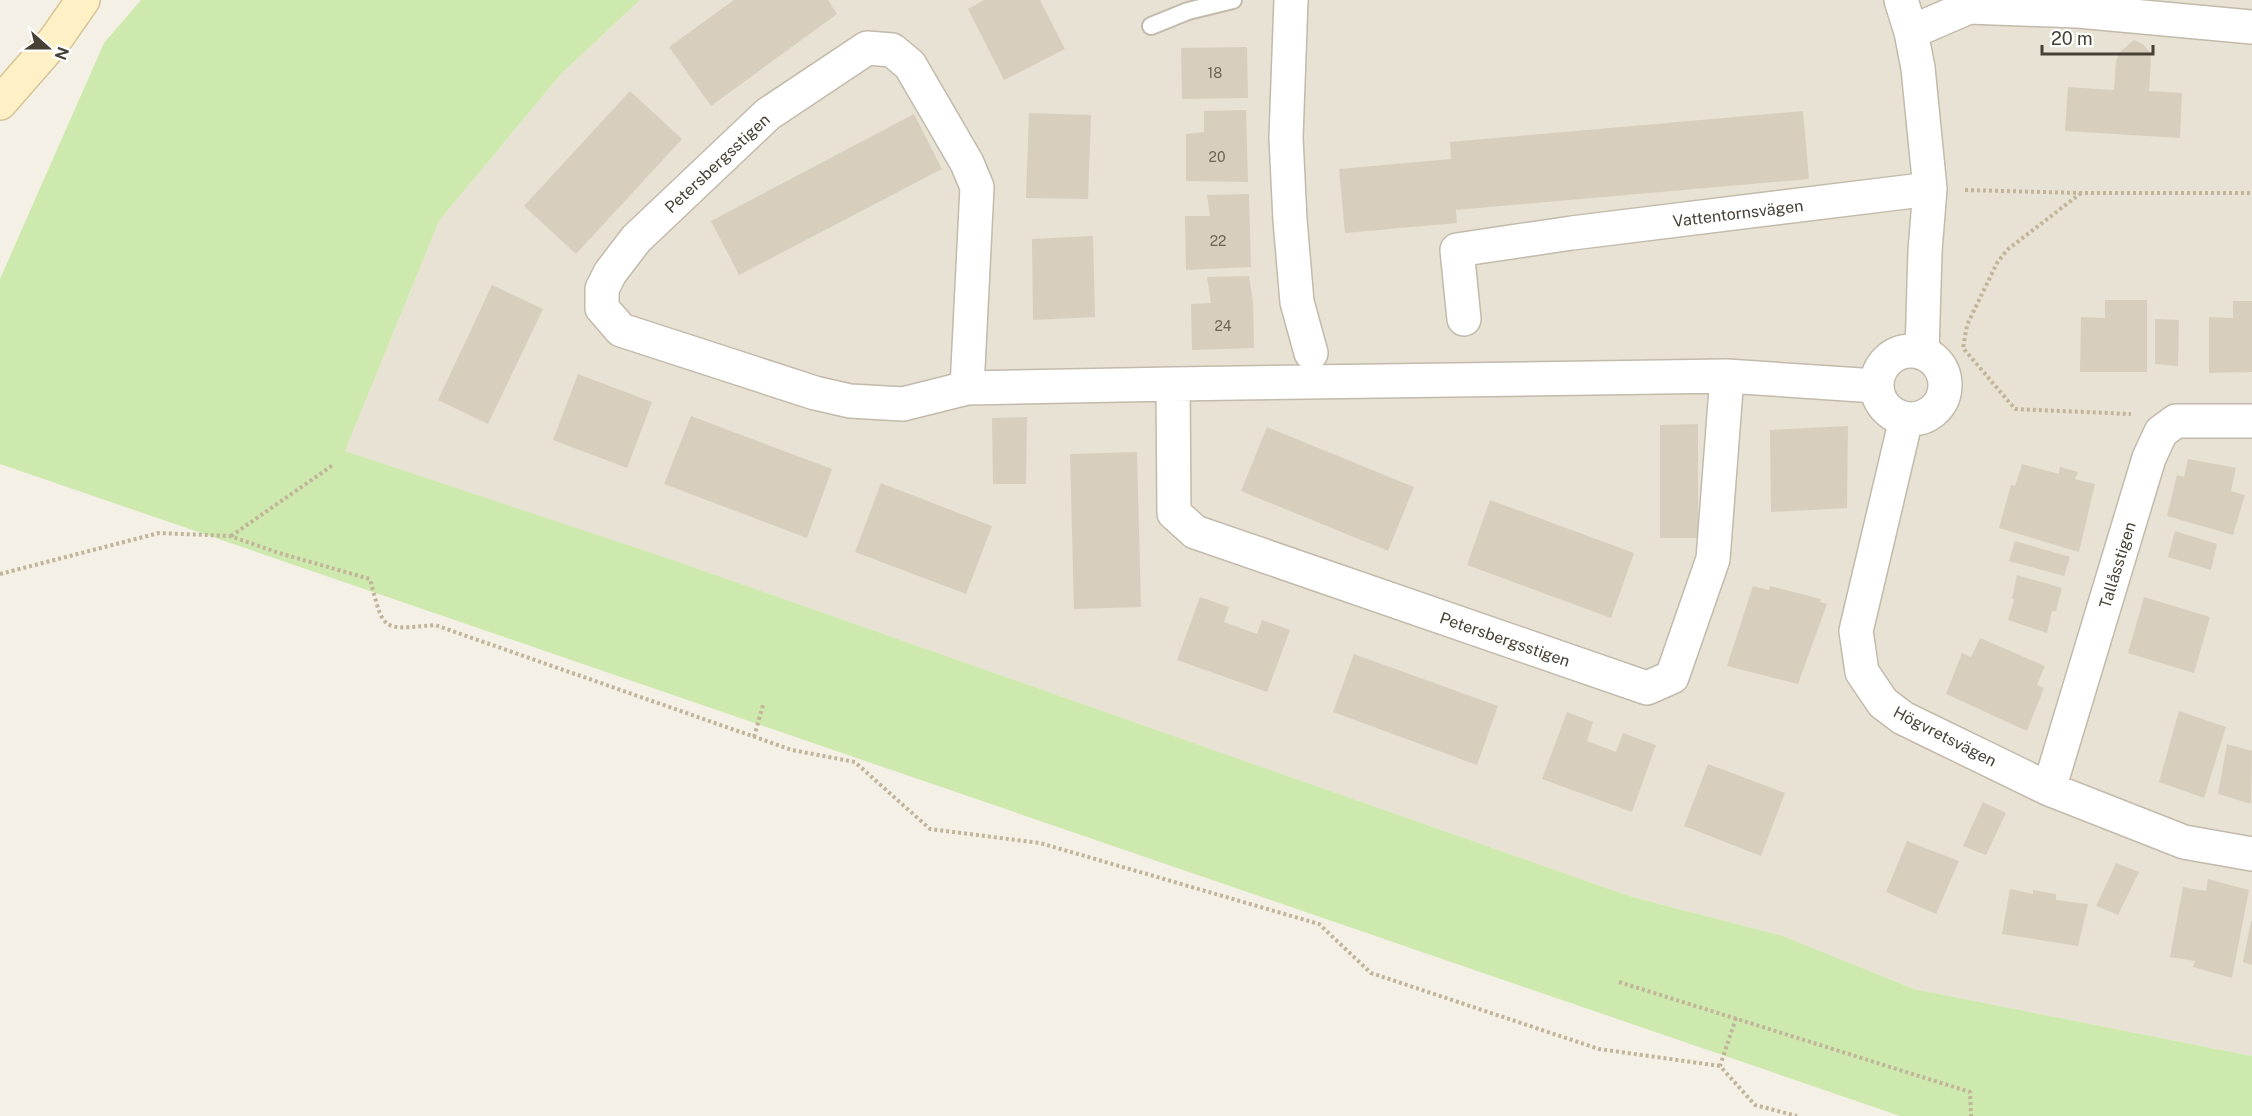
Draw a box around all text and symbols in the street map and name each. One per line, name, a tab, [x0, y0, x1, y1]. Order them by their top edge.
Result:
north arrow	[18, 18, 78, 78]
scale bar	[2042, 18, 2153, 56]
text: 20 m	[2051, 28, 2093, 49]
text: N	[50, 44, 73, 62]
house number: 18	[1208, 65, 1222, 81]
street label: Petersbergsstigen	[661, 110, 774, 217]
house number: 20	[1209, 149, 1225, 165]
street label: Vattentornsvägen	[1672, 196, 1804, 231]
house number: 22	[1210, 233, 1226, 249]
house number: 24	[1214, 318, 1232, 334]
street label: Tallåsstigen	[2095, 519, 2140, 611]
street label: Petersbergsstigen	[1437, 608, 1572, 671]
street label: Högvretsvägen	[1890, 702, 1999, 771]

